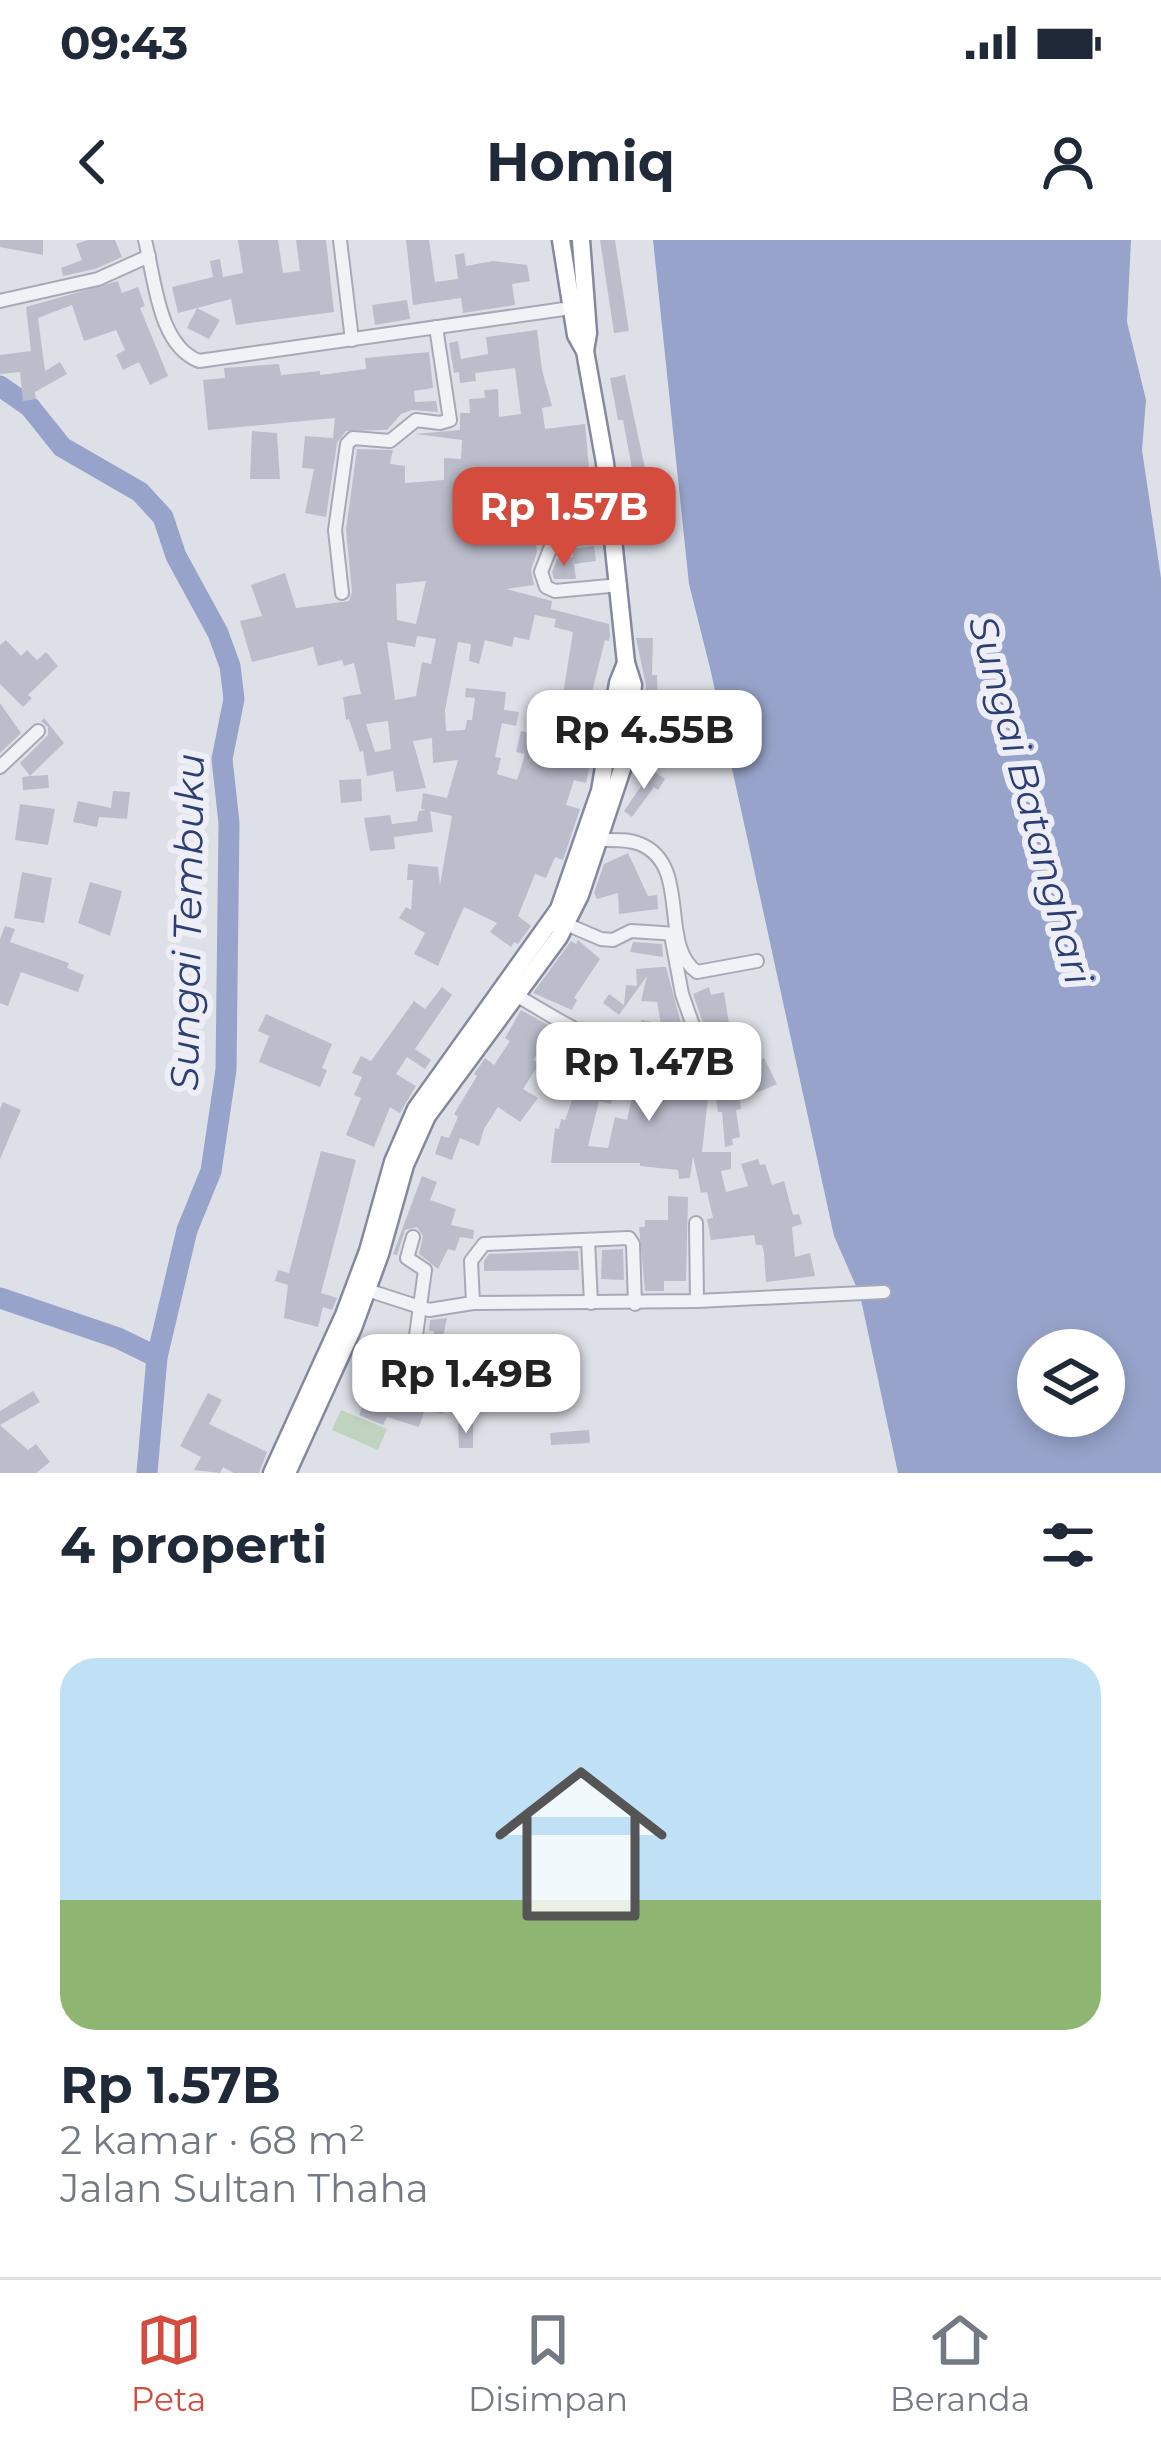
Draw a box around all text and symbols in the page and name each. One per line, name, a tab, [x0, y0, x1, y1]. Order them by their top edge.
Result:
text: 09:43	[60, 15, 188, 70]
icon: back	[60, 129, 126, 195]
text: Homiq	[486, 129, 675, 195]
icon: person	[1035, 129, 1101, 195]
pin: Rp 1.57B	[440, 467, 688, 569]
text: Rp 1.57B	[480, 482, 648, 530]
water label: Sungai Batanghari	[959, 610, 1103, 990]
pin: Rp 4.55B	[520, 690, 768, 792]
text: Rp 4.55B	[554, 705, 734, 753]
water label: Sungai Tembuku	[160, 753, 214, 1091]
pin: Rp 1.47B	[525, 1022, 773, 1124]
text: Rp 1.47B	[563, 1037, 735, 1085]
map controls	[1017, 1329, 1125, 1437]
button: layers	[1017, 1329, 1125, 1437]
pin: Rp 1.49B	[342, 1334, 590, 1436]
text: Rp 1.49B	[379, 1349, 553, 1397]
icon: filters	[1035, 1512, 1101, 1578]
text: 4 properti	[60, 1514, 327, 1576]
icon: home	[473, 1736, 689, 1952]
text: Rp 1.57B	[60, 2054, 281, 2116]
text: 2 kamar · 68 m²	[60, 2116, 366, 2164]
text: Jalan Sultan Thaha	[60, 2164, 429, 2212]
tab: Peta	[131, 2307, 206, 2419]
tab: Disimpan	[468, 2307, 628, 2419]
tab: Beranda	[890, 2307, 1030, 2419]

